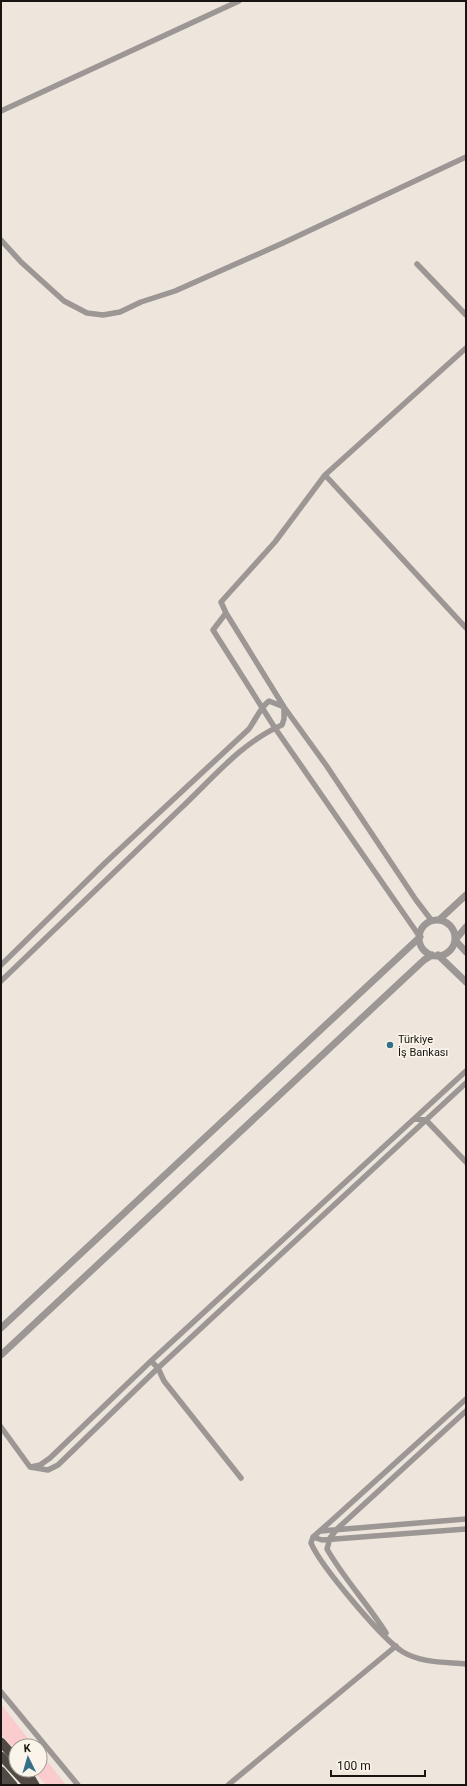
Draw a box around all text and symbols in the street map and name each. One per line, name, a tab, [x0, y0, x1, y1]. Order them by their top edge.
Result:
place label: Türkiye İş Bankası	[398, 1033, 448, 1059]
marker: Türkiye İş Bankası	[385, 1040, 395, 1050]
north arrow	[8, 1738, 48, 1778]
text: K	[23, 1742, 32, 1755]
scale bar	[331, 1752, 425, 1778]
text: 100 m	[337, 1759, 371, 1773]

